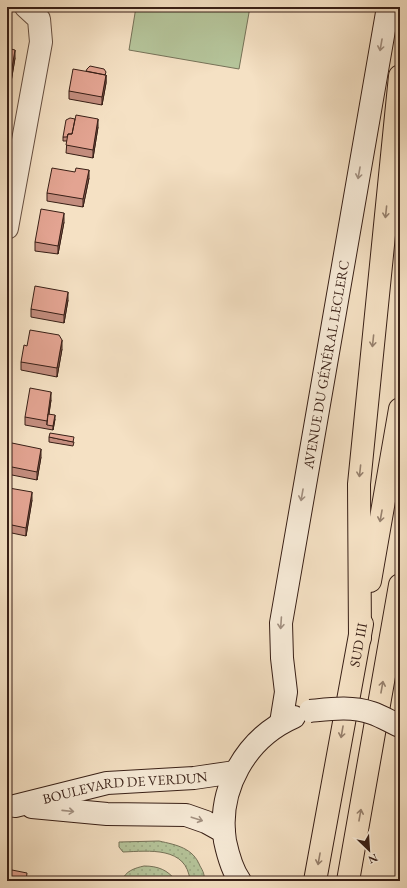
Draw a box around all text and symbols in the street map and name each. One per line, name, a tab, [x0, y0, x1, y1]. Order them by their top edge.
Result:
one-way arrow	[377, 39, 385, 52]
one-way arrow	[354, 167, 362, 180]
one-way arrow	[382, 205, 389, 218]
street label: AVENUE DU GÉNÉRAL LECLERC	[299, 259, 353, 471]
one-way arrow	[369, 334, 377, 347]
one-way arrow	[357, 464, 364, 477]
one-way arrow	[298, 488, 306, 501]
one-way arrow	[377, 509, 385, 522]
one-way arrow	[278, 616, 285, 629]
street label: SUD III	[345, 621, 371, 668]
one-way arrow	[378, 681, 386, 694]
one-way arrow	[338, 725, 346, 738]
street label: BOULEVARD DE VERDUN	[41, 767, 208, 808]
one-way arrow	[61, 807, 74, 814]
one-way arrow	[356, 809, 364, 822]
one-way arrow	[191, 816, 204, 823]
north arrow	[349, 830, 389, 870]
text: N	[366, 851, 380, 867]
one-way arrow	[314, 853, 322, 866]

